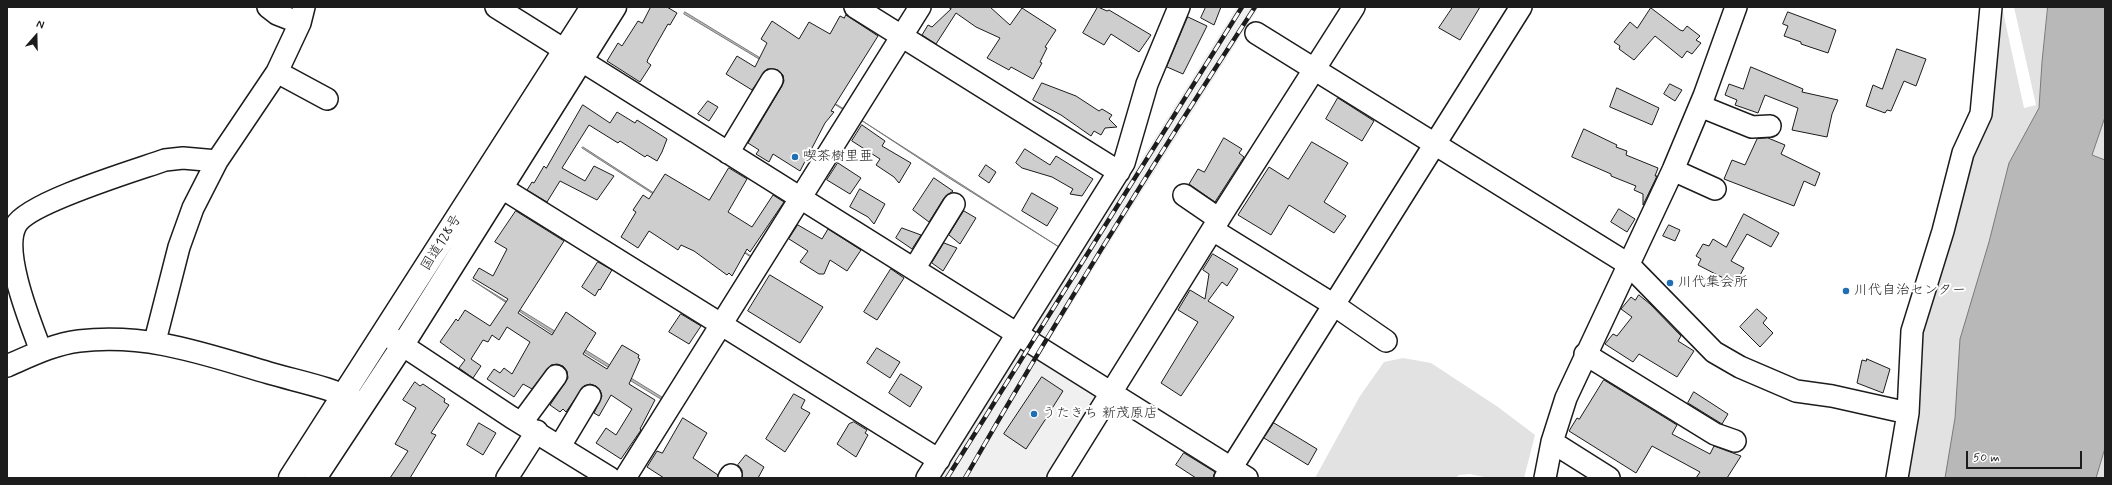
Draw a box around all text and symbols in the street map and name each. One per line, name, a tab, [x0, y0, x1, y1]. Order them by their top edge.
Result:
north arrow	[16, 16, 56, 56]
text: N	[34, 17, 46, 33]
place label: 喫茶樹里亜	[803, 149, 873, 165]
marker: 喫茶樹里亜	[790, 152, 800, 162]
street label: 国道128号	[418, 212, 466, 274]
place label: 川代集会所	[1678, 275, 1748, 291]
marker: 川代集会所	[1665, 278, 1675, 288]
place label: 川代自治センター	[1854, 283, 1966, 299]
marker: 川代自治センター	[1841, 286, 1851, 296]
place label: うたきち 新茂原店	[1042, 406, 1158, 422]
marker: うたきち 新茂原店	[1029, 409, 1039, 419]
scale bar	[1968, 443, 2084, 469]
text: 50 m	[1973, 450, 2000, 466]

